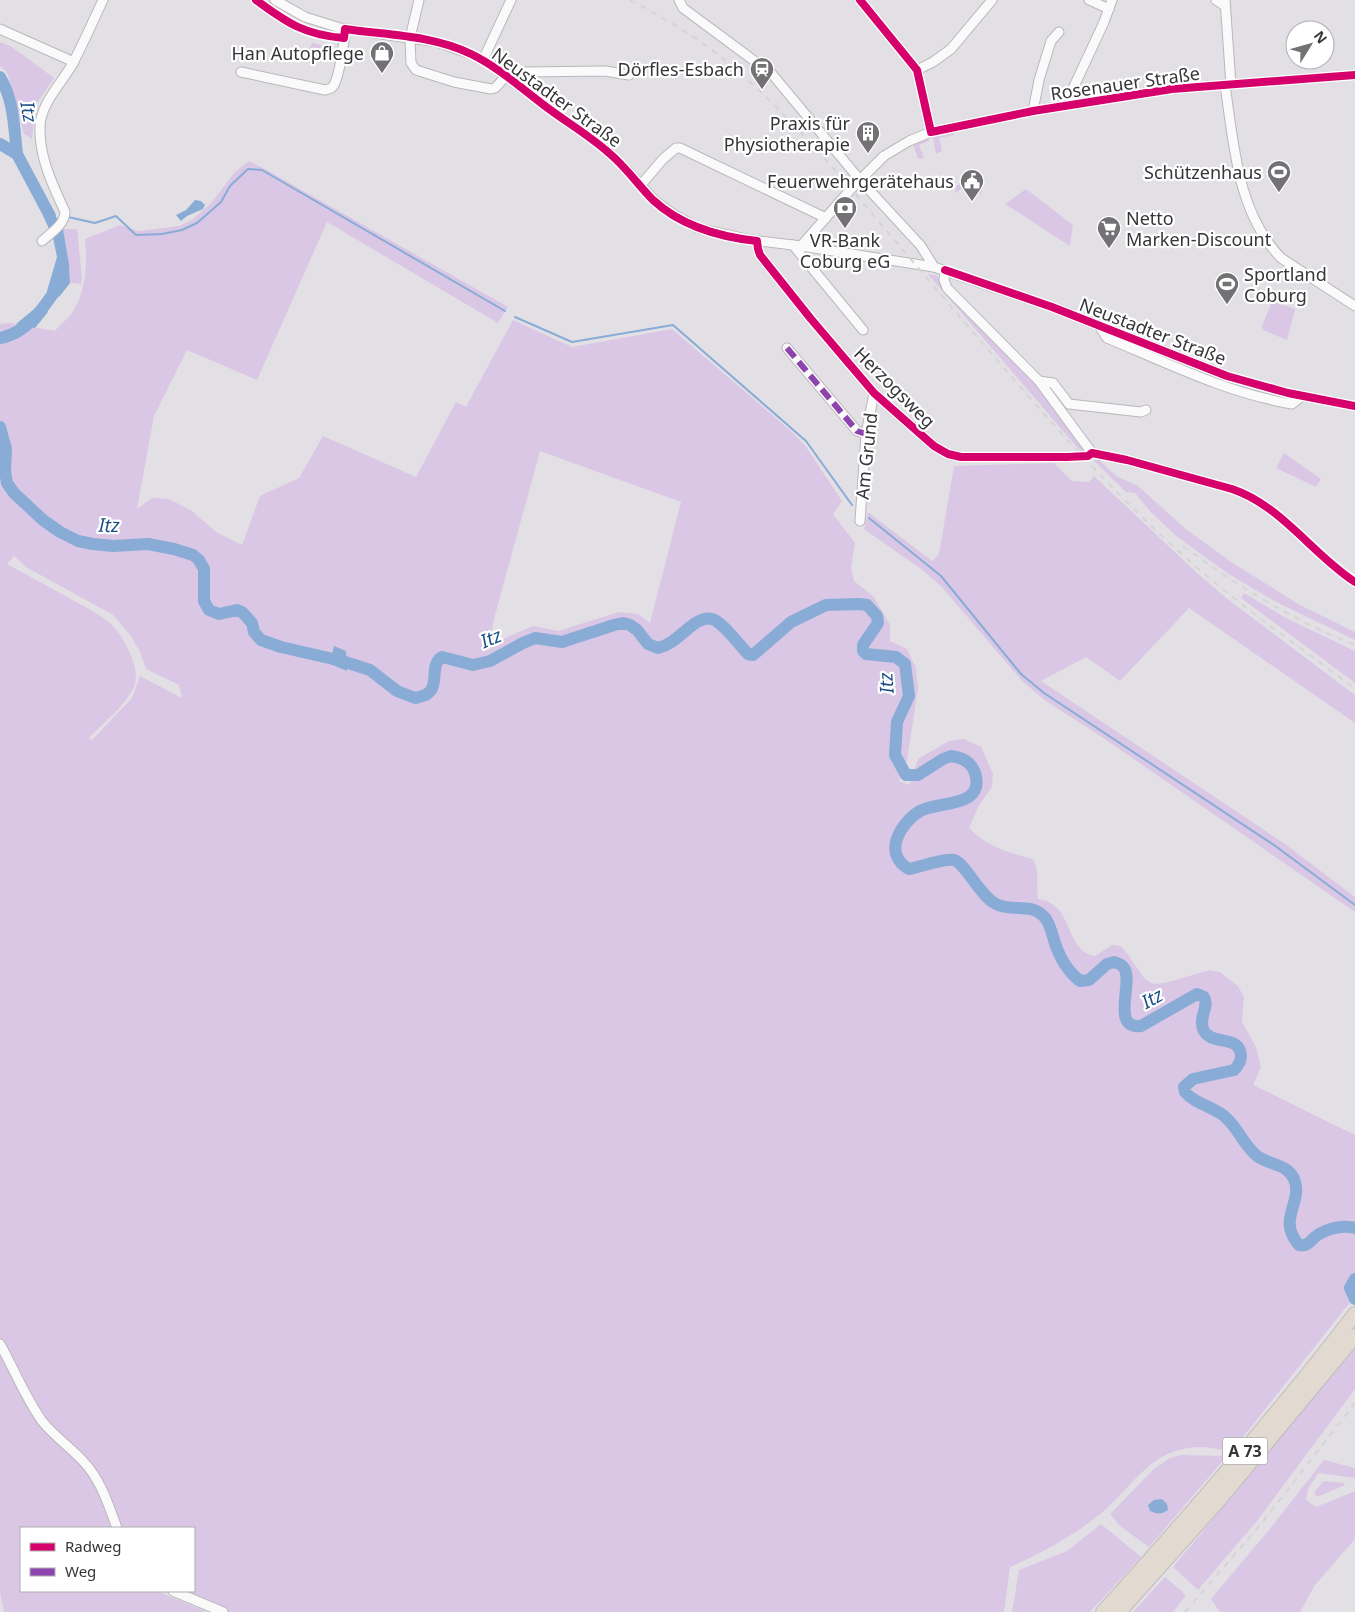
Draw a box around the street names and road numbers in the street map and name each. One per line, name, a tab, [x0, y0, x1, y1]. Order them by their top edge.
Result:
street label: Neustadter Straße	[487, 42, 627, 152]
street label: Rosenauer Straße	[1049, 61, 1201, 105]
street label: Neustadter Straße	[1076, 292, 1230, 370]
street label: Herzogsweg	[849, 341, 941, 433]
street label: Am Grund	[850, 412, 882, 500]
road number: A 73	[1222, 1438, 1268, 1464]

